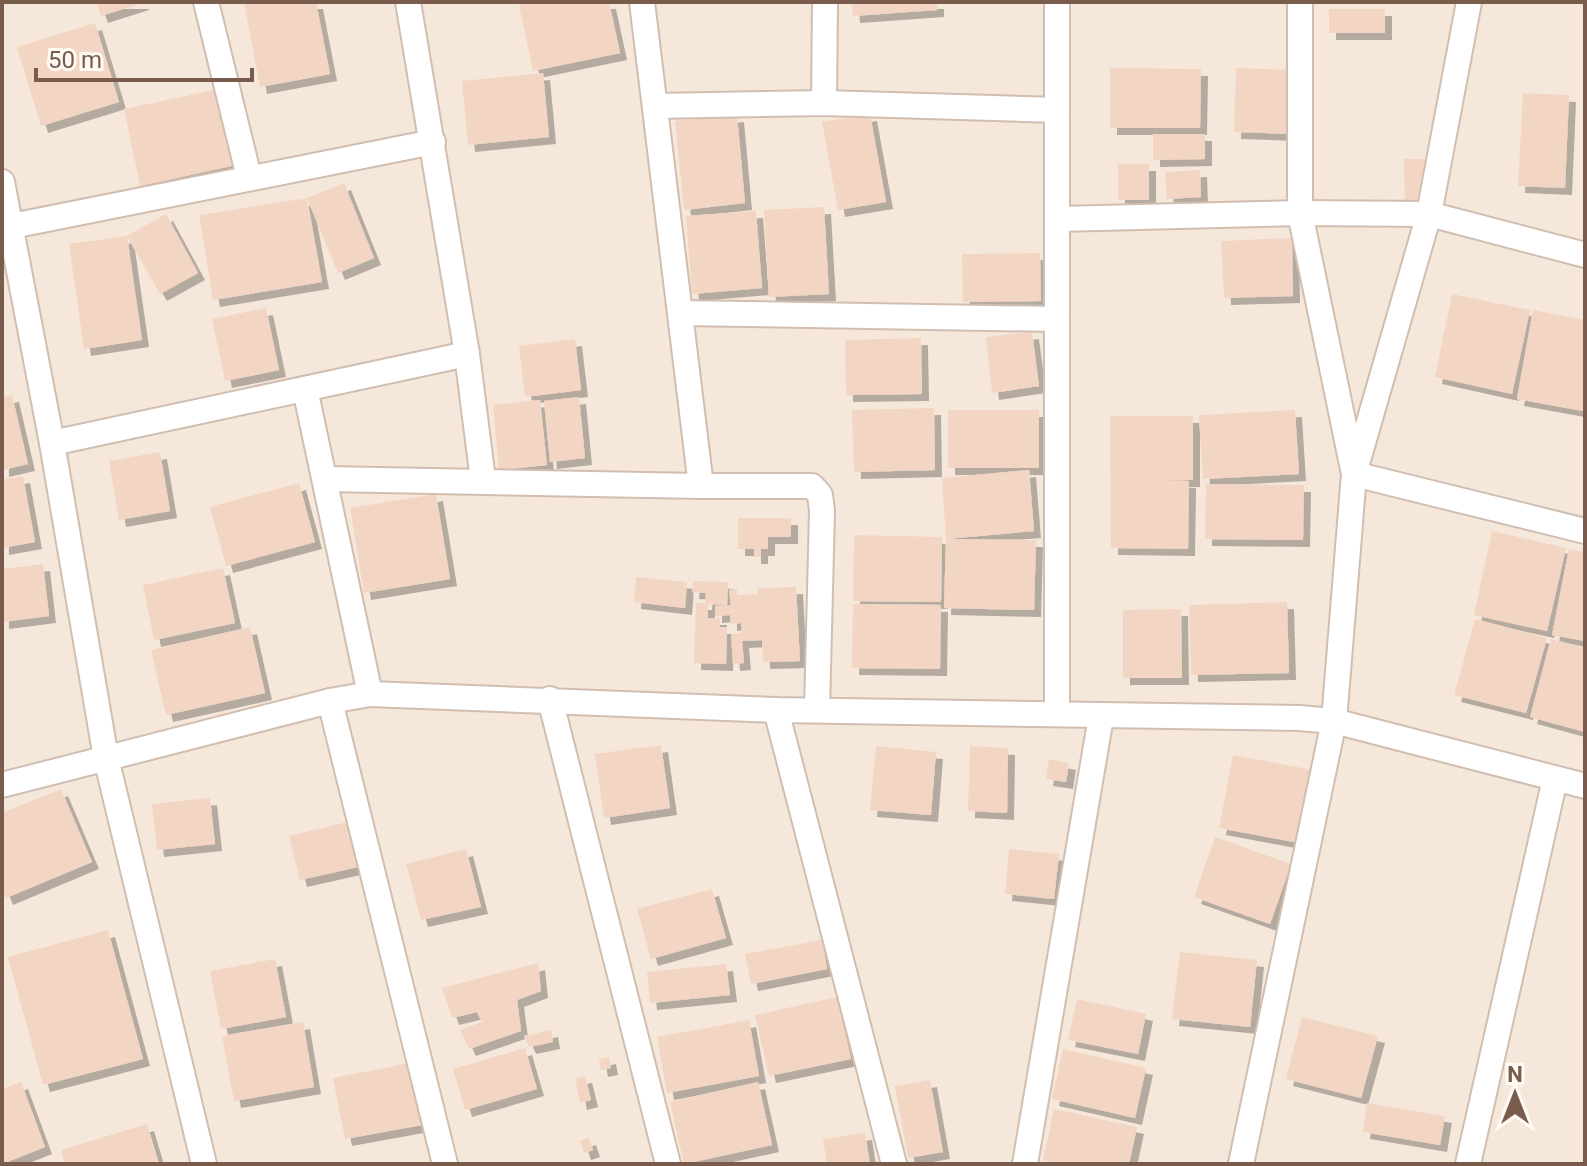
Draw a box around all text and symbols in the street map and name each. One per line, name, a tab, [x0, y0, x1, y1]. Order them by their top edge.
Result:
scale bar	[36, 32, 252, 82]
text: 50 m	[48, 46, 102, 74]
north arrow	[1475, 1054, 1555, 1134]
text: N	[1507, 1062, 1523, 1087]

